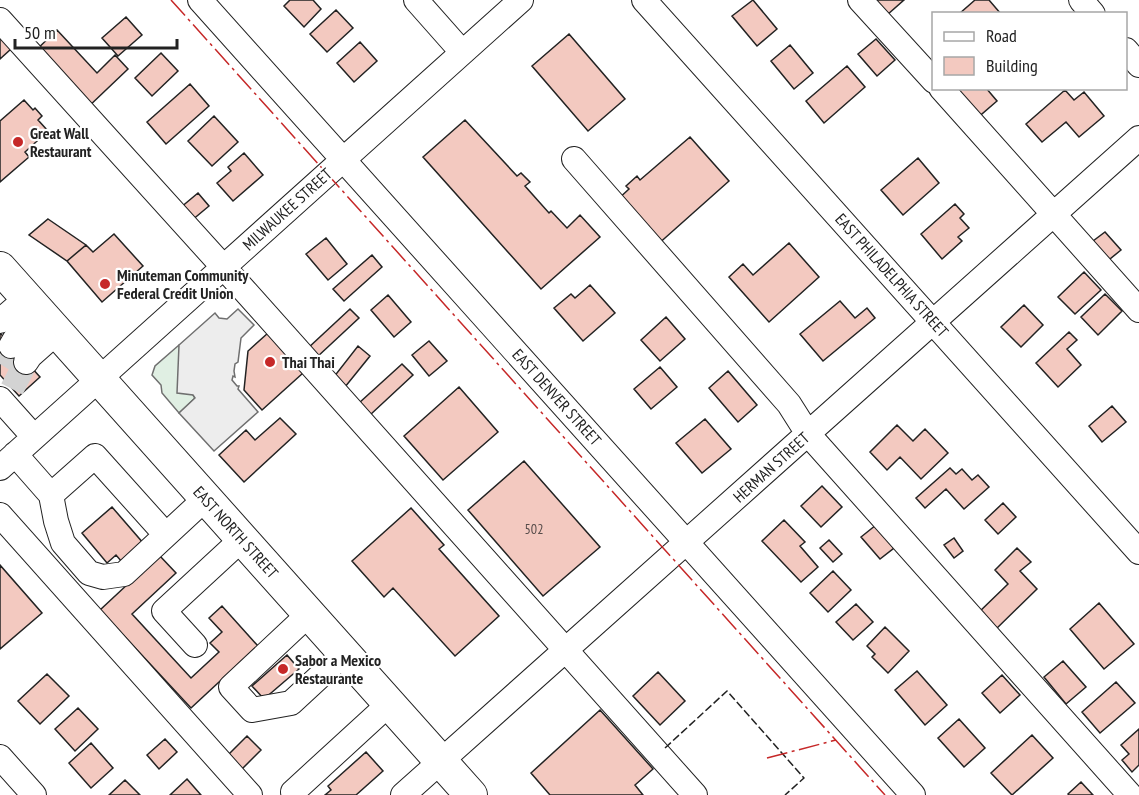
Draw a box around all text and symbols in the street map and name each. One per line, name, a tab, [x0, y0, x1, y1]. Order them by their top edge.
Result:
scale bar	[15, 12, 177, 50]
legend	[932, 12, 1127, 90]
text: 50 m	[24, 21, 56, 44]
text: Road	[986, 24, 1017, 47]
text: Building	[986, 54, 1038, 77]
place label: Great Wall Restaurant	[30, 123, 92, 161]
marker: Great Wall Restaurant	[11, 135, 25, 149]
street label: MILWAUKEE STREET	[238, 164, 336, 254]
street label: EAST PHILADELPHIA STREET	[831, 209, 953, 341]
place label: Minuteman Community Federal Credit Union	[117, 265, 249, 303]
marker: Minuteman Community Federal Credit Union	[98, 277, 112, 291]
street label: EAST DENVER STREET	[508, 345, 606, 449]
place label: Thai Thai	[282, 352, 335, 372]
marker: Thai Thai	[263, 355, 277, 369]
street label: HERMAN STREET	[729, 428, 813, 506]
street label: EAST NORTH STREET	[189, 482, 283, 582]
house number: 502	[525, 520, 543, 538]
place label: Sabor a Mexico Restaurante	[295, 650, 381, 688]
marker: Sabor a Mexico Restaurante	[276, 662, 290, 676]

